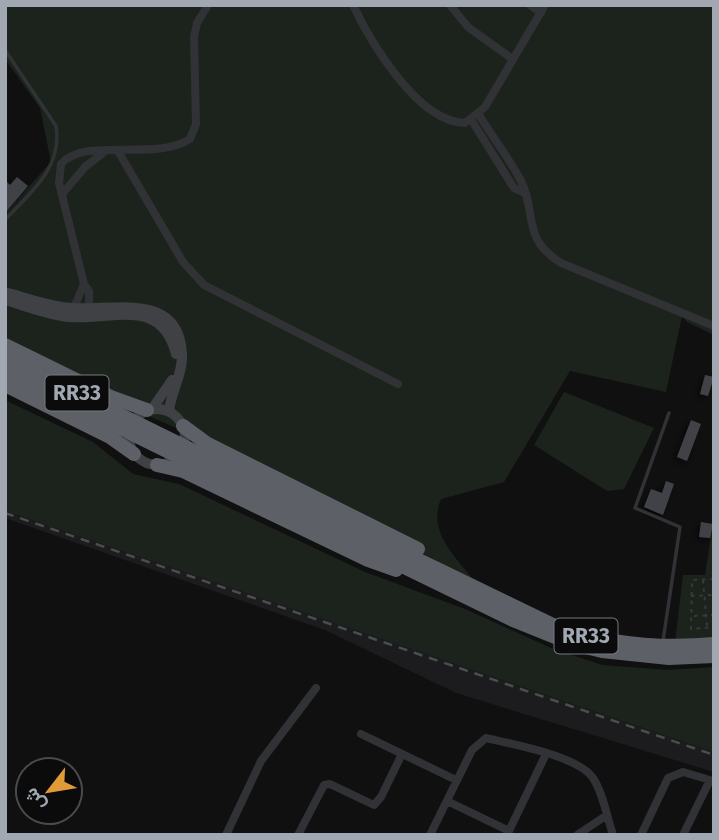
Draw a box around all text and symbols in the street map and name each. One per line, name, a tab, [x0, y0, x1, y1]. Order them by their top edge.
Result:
road number: RR33	[46, 376, 108, 410]
road number: RR33	[554, 618, 618, 654]
north arrow	[14, 756, 84, 826]
text: ش	[19, 784, 51, 815]

